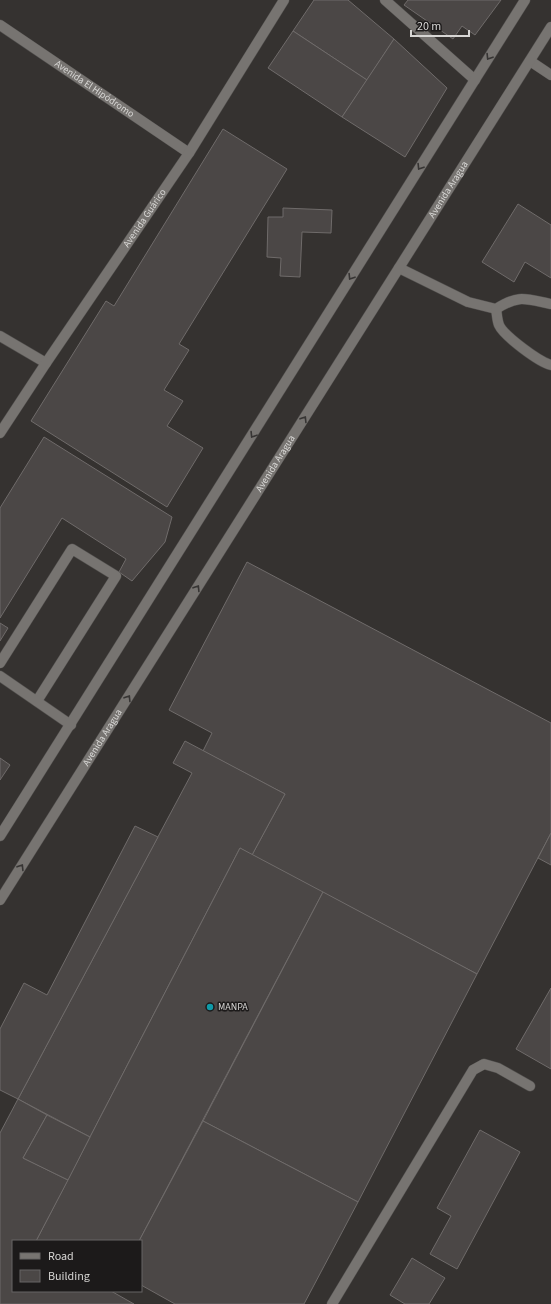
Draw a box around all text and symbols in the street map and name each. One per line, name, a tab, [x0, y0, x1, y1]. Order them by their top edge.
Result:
scale bar	[411, 12, 469, 38]
text: 20 m	[417, 18, 441, 35]
one-way arrow	[487, 53, 494, 60]
street label: Avenida El Hipódromo	[52, 57, 137, 121]
street label: Avenida Aragua	[425, 159, 472, 221]
one-way arrow	[418, 163, 425, 170]
street label: Avenida Guárico	[120, 186, 170, 250]
one-way arrow	[349, 273, 356, 280]
one-way arrow	[299, 416, 307, 423]
one-way arrow	[250, 431, 257, 438]
street label: Avenida Aragua	[252, 433, 299, 495]
one-way arrow	[192, 585, 200, 592]
one-way arrow	[123, 695, 130, 702]
street label: Avenida Aragua	[79, 707, 126, 769]
one-way arrow	[16, 864, 24, 871]
place label: MANPA	[218, 1000, 248, 1014]
marker: MANPA	[205, 1002, 215, 1012]
legend	[12, 1240, 142, 1292]
text: Road	[48, 1248, 74, 1265]
text: Building	[48, 1268, 90, 1285]

